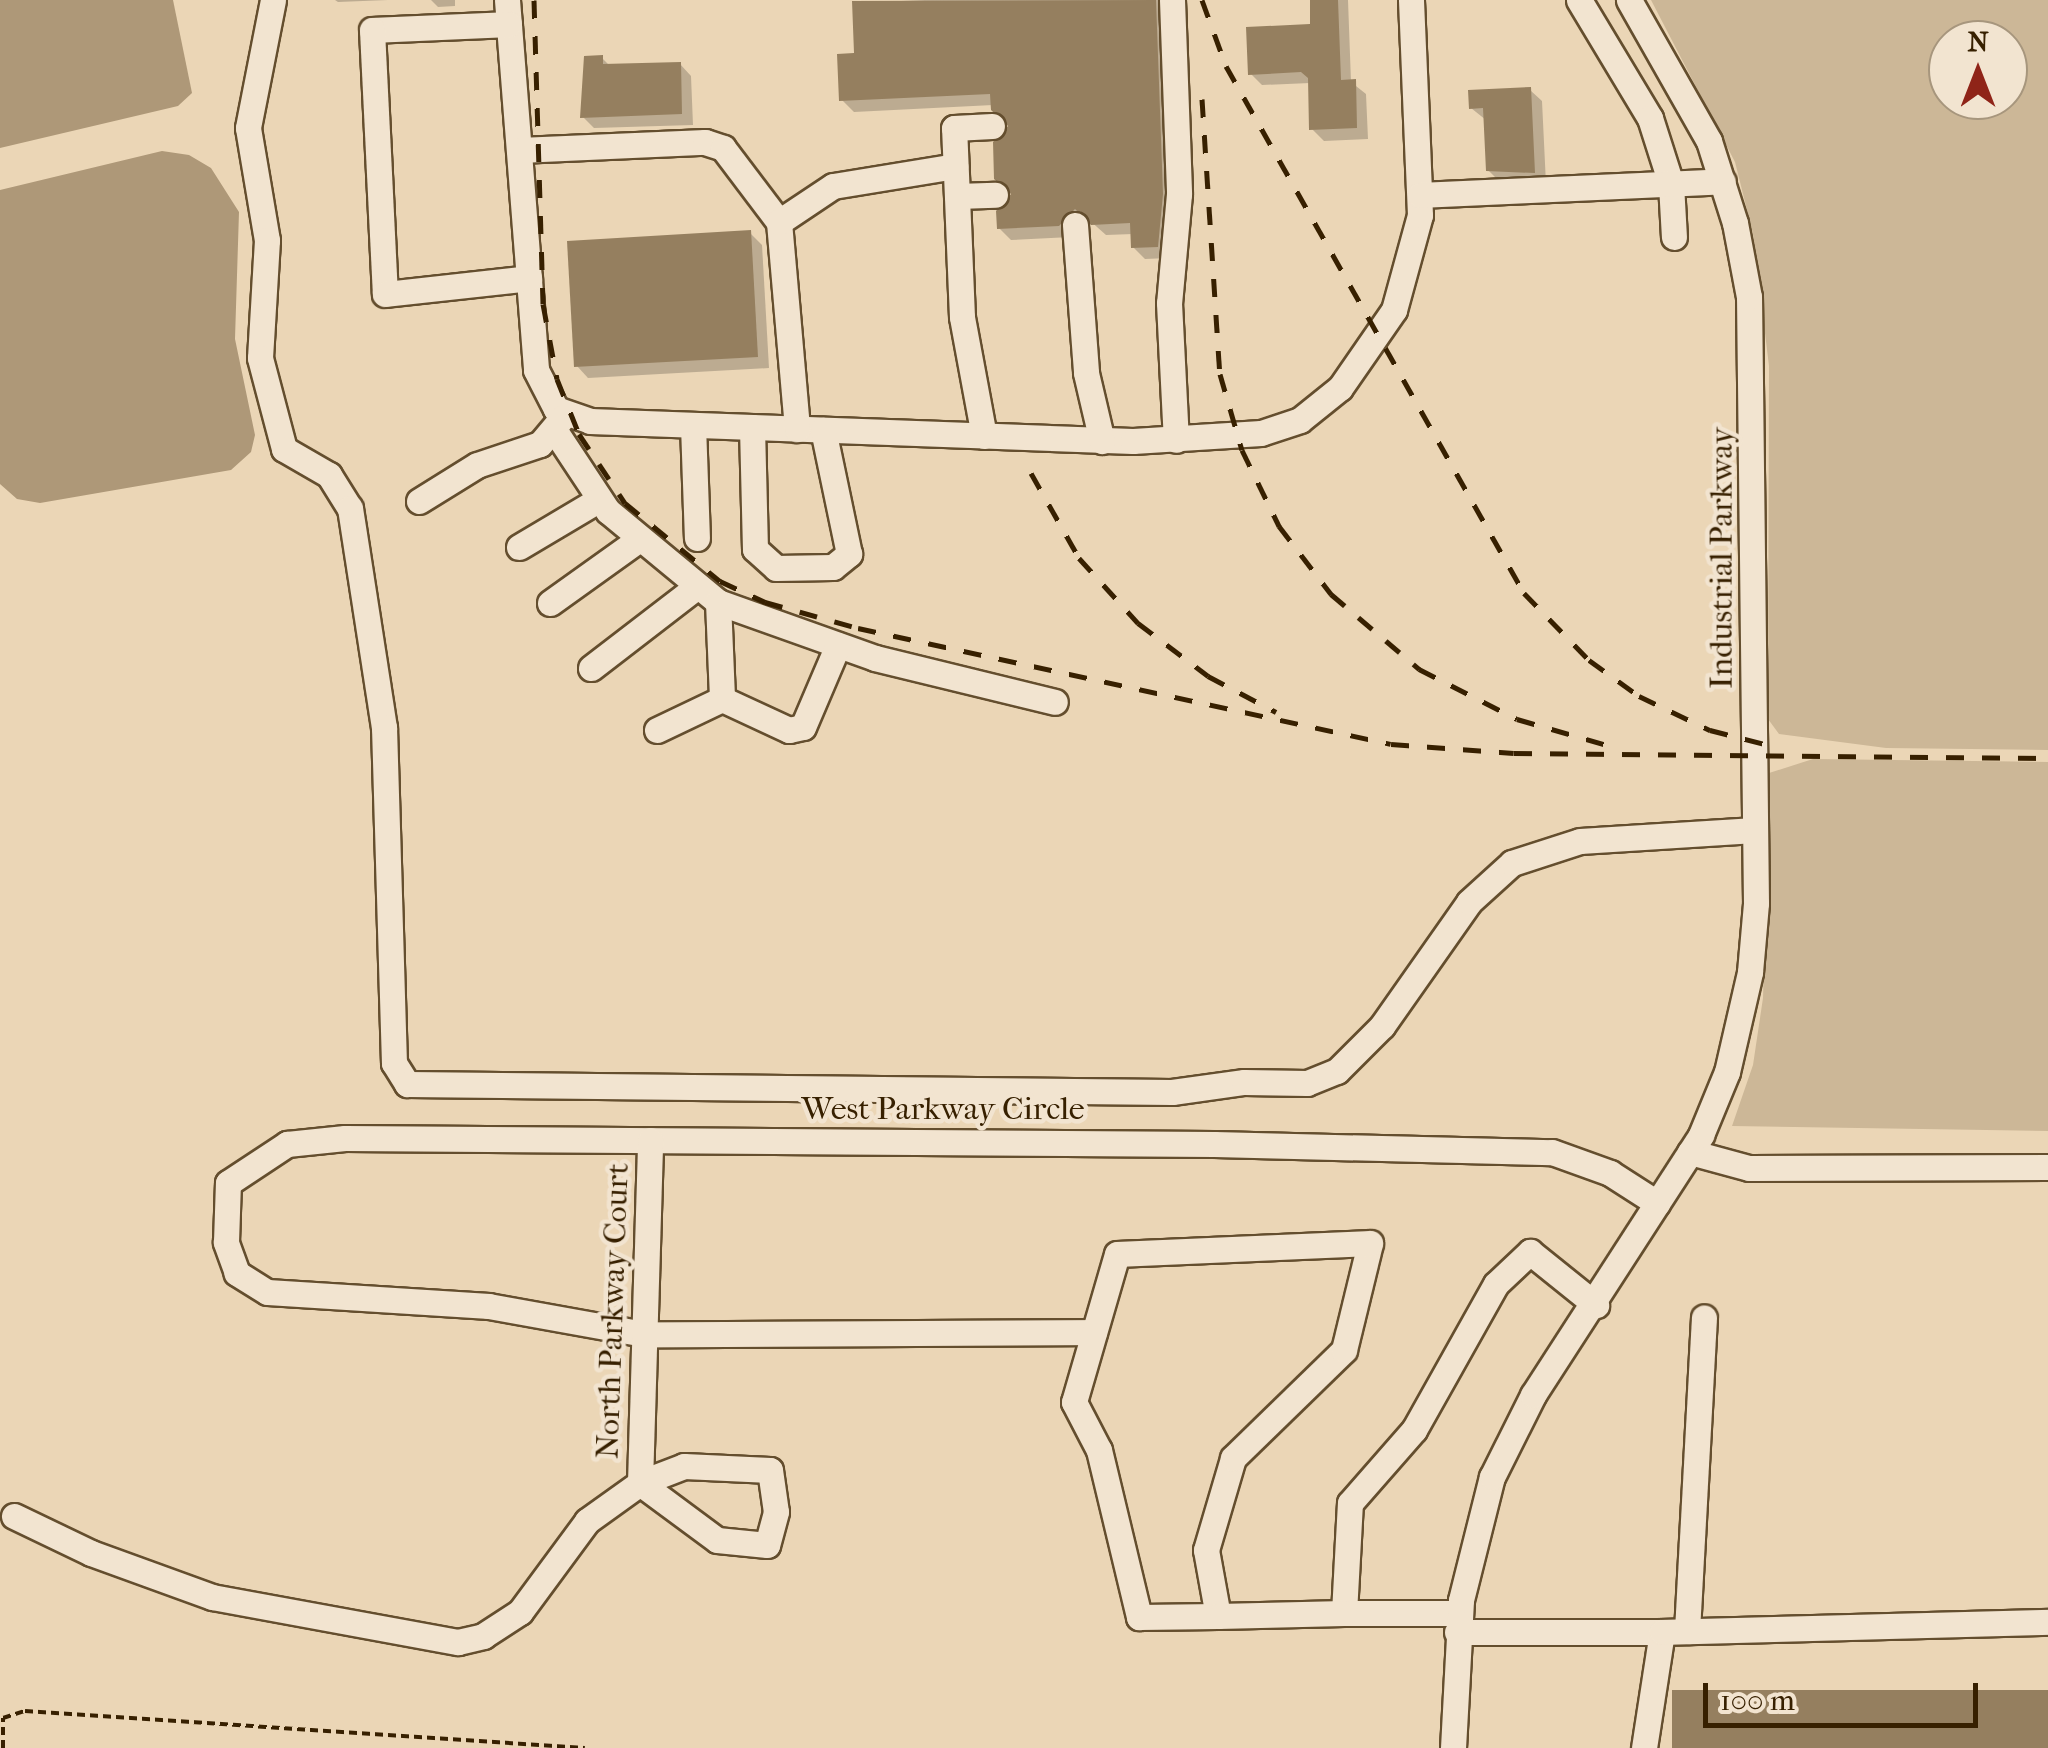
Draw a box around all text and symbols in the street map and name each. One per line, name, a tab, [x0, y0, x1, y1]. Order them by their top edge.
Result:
north arrow	[1928, 20, 2028, 120]
text: N	[1967, 25, 1989, 58]
street label: Industrial Parkway	[1703, 427, 1741, 689]
street label: West Parkway Circle	[801, 1090, 1085, 1128]
street label: North Parkway Court	[589, 1163, 637, 1459]
scale bar	[1708, 1663, 1983, 1725]
text: 100 m	[1720, 1683, 1795, 1718]

